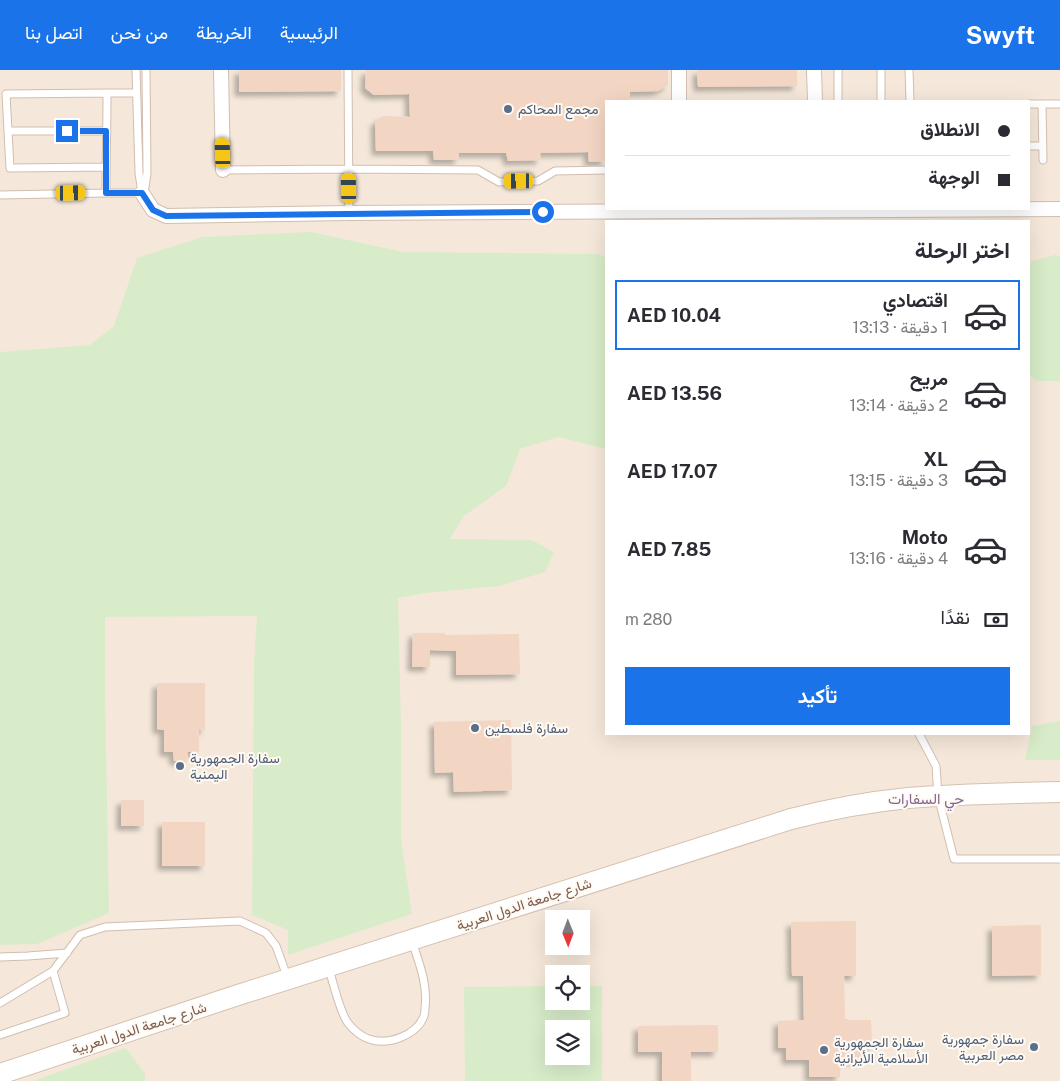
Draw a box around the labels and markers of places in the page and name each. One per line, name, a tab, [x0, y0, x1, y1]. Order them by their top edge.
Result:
place label: مجمع المحاكم	[518, 101, 598, 120]
marker: مجمع المحاكم	[502, 103, 514, 115]
place label: سفارة فلسطين	[485, 720, 568, 737]
marker: سفارة فلسطين	[469, 722, 481, 734]
place label: سفارة الجمهورية اليمنية	[190, 750, 280, 782]
marker: سفارة الجمهورية اليمنية	[174, 760, 186, 772]
place label: سفارة جمهورية مصر العربية	[942, 1031, 1024, 1064]
place label: سفارة الجمهورية الأسلامية الأيرانية	[834, 1034, 928, 1067]
marker: سفارة جمهورية مصر العربية	[1028, 1041, 1040, 1053]
marker: سفارة الجمهورية الأسلامية الأيرانية	[818, 1044, 830, 1056]

